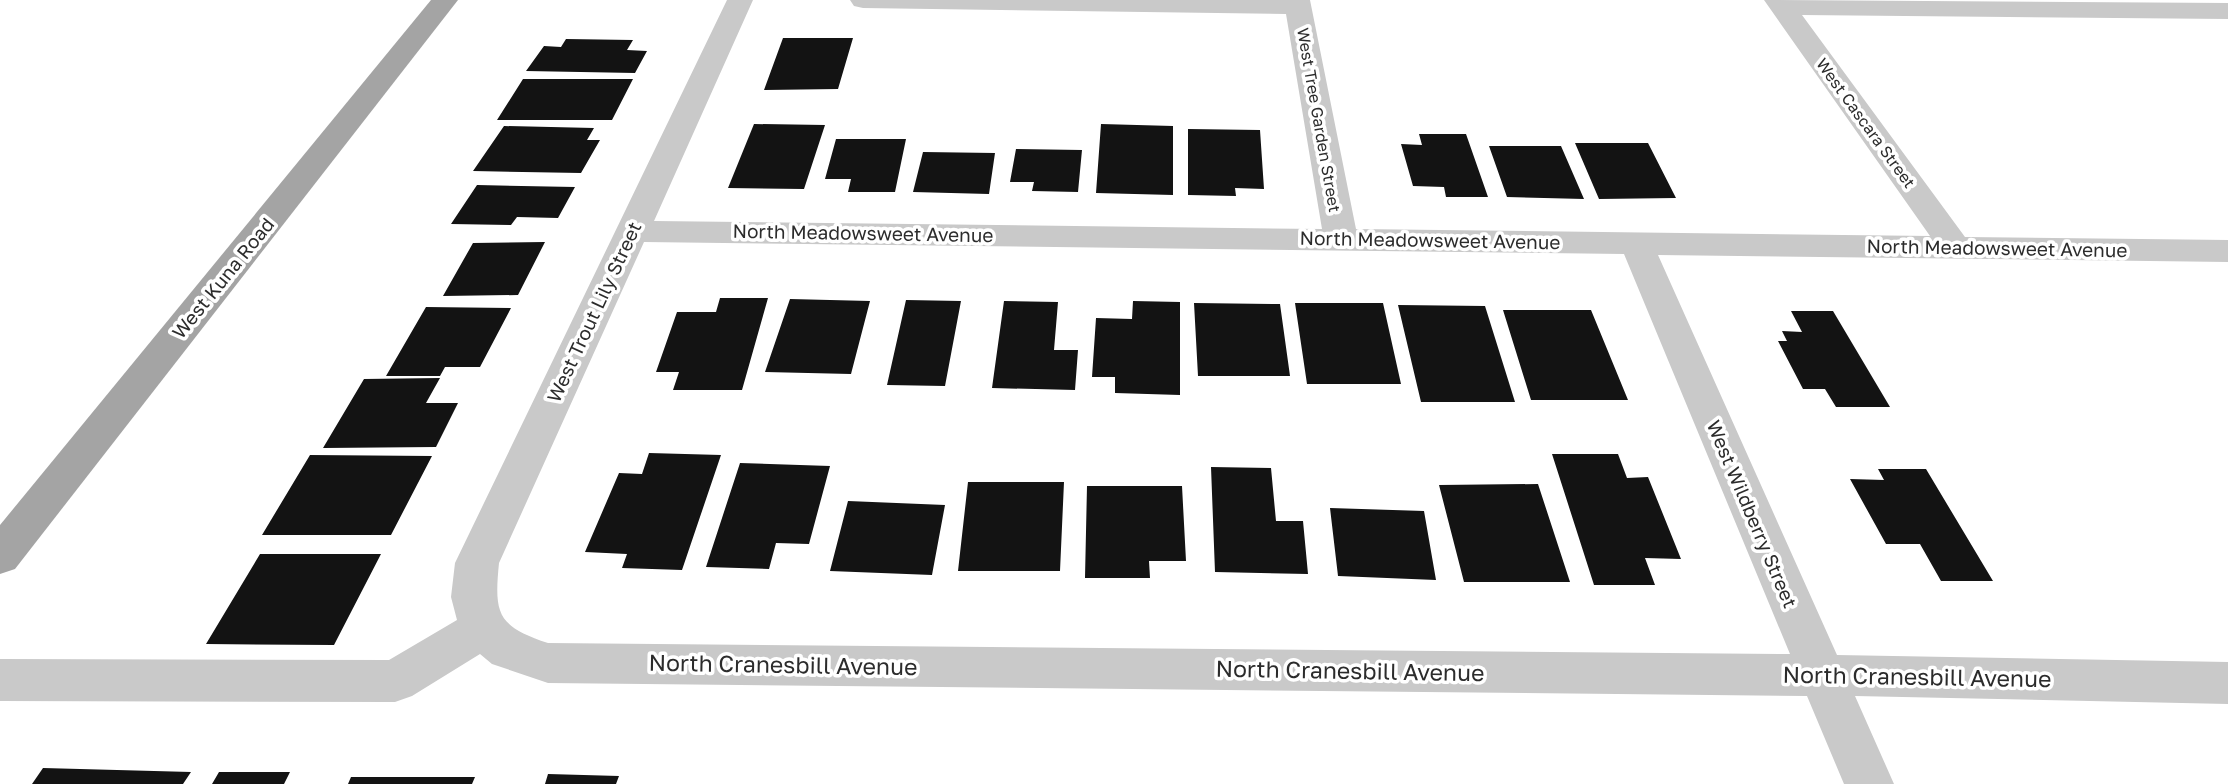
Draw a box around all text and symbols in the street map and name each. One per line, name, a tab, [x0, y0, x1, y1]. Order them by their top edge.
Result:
street label: West Tree Garden Street	[1293, 26, 1345, 214]
street label: West Cascara Street	[1812, 54, 1920, 192]
street label: West Kuna Road	[167, 213, 278, 343]
street label: West Trout Lily Street	[542, 218, 646, 406]
street label: North Meadowsweet Avenue	[732, 219, 994, 246]
street label: North Meadowsweet Avenue	[1299, 226, 1561, 253]
street label: North Meadowsweet Avenue	[1866, 234, 2128, 261]
street label: West Wildberry Street	[1702, 417, 1802, 611]
street label: North Cranesbill Avenue	[648, 648, 918, 680]
street label: North Cranesbill Avenue	[1215, 654, 1485, 686]
street label: North Cranesbill Avenue	[1782, 660, 2052, 692]

